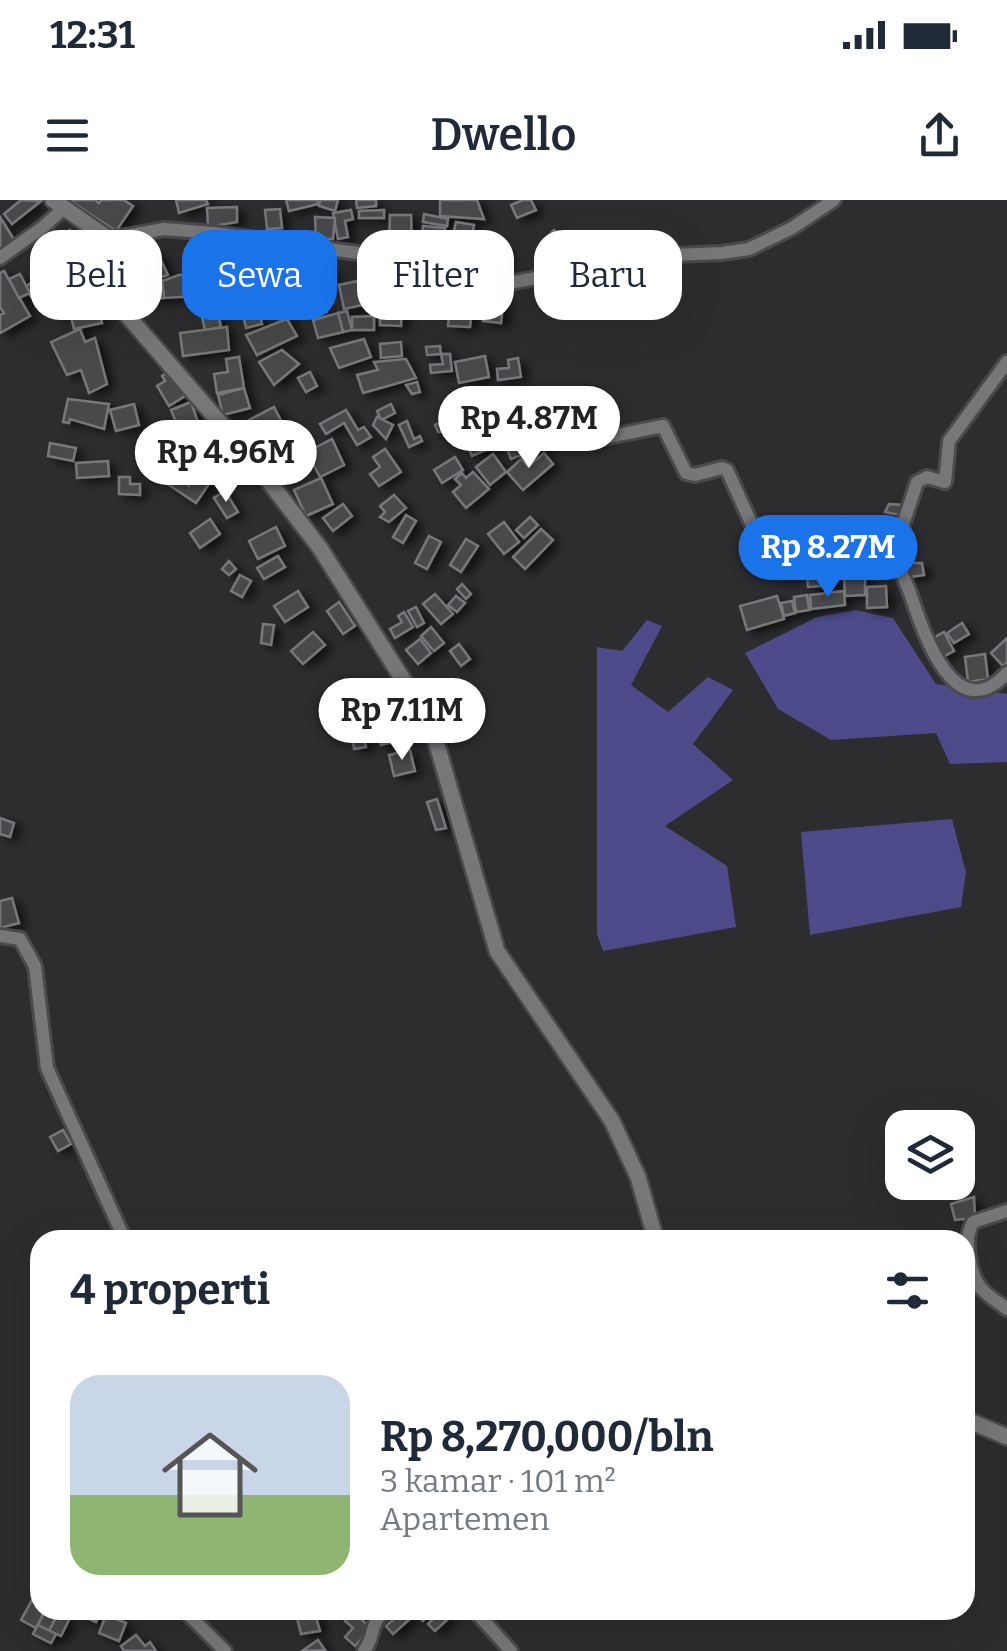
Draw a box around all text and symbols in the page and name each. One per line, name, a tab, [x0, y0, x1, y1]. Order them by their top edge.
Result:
text: 12:31	[50, 12, 135, 58]
icon: menu	[40, 108, 95, 163]
text: Dwello	[431, 108, 576, 162]
icon: share	[912, 108, 967, 163]
chip: Beli	[30, 230, 162, 320]
chip: Sewa	[182, 230, 337, 320]
chip: Filter	[357, 230, 514, 320]
chip: Baru	[534, 230, 682, 320]
pin: Rp 4.87M	[426, 386, 632, 471]
text: Rp 4.87M	[460, 399, 598, 437]
pin: Rp 4.96M	[123, 420, 329, 505]
text: Rp 4.96M	[157, 433, 295, 471]
pin: Rp 8.27M	[725, 515, 931, 600]
text: Rp 8.27M	[760, 528, 896, 566]
pin: Rp 7.11M	[299, 678, 505, 763]
text: Rp 7.11M	[341, 691, 463, 729]
map controls	[885, 1110, 975, 1200]
button: layers	[885, 1110, 975, 1200]
icon: filters	[880, 1263, 935, 1318]
text: 4 properti	[70, 1265, 270, 1315]
text: Rp 8,270,000/bln	[380, 1412, 714, 1462]
icon: home	[150, 1415, 270, 1535]
text: 3 kamar · 101 m²	[380, 1462, 616, 1500]
text: Apartemen	[380, 1500, 550, 1538]

